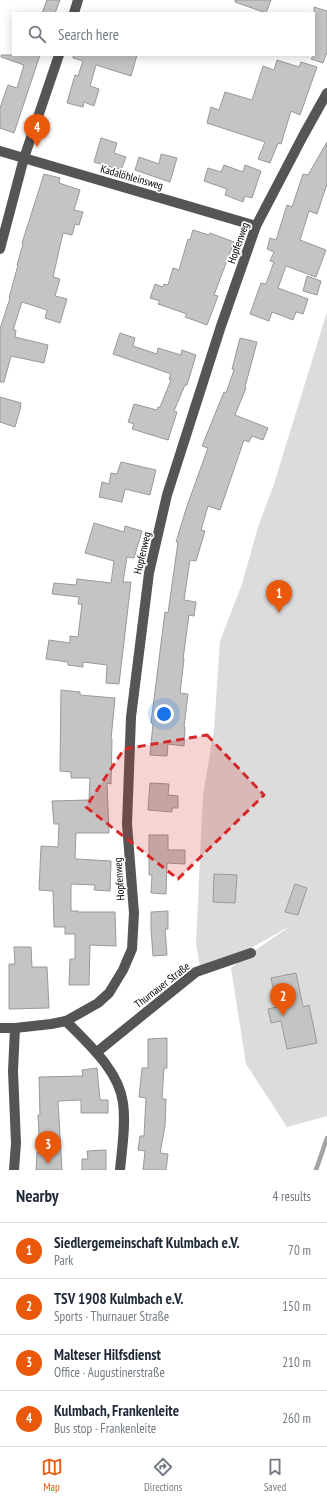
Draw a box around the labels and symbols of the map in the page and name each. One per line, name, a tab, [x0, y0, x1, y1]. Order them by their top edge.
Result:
pin: 4	[24, 114, 50, 147]
street label: Kadalöhleinsweg	[99, 161, 165, 193]
street label: Hopfenweg	[224, 220, 252, 266]
street label: Hopfenweg	[130, 530, 154, 576]
pin: 1	[266, 580, 292, 613]
your location	[154, 704, 174, 724]
street label: Hopfenweg	[110, 857, 127, 901]
street label: Thurnauer Straße	[131, 959, 193, 1011]
pin: 2	[270, 983, 296, 1016]
pin: 3	[35, 1131, 61, 1164]

